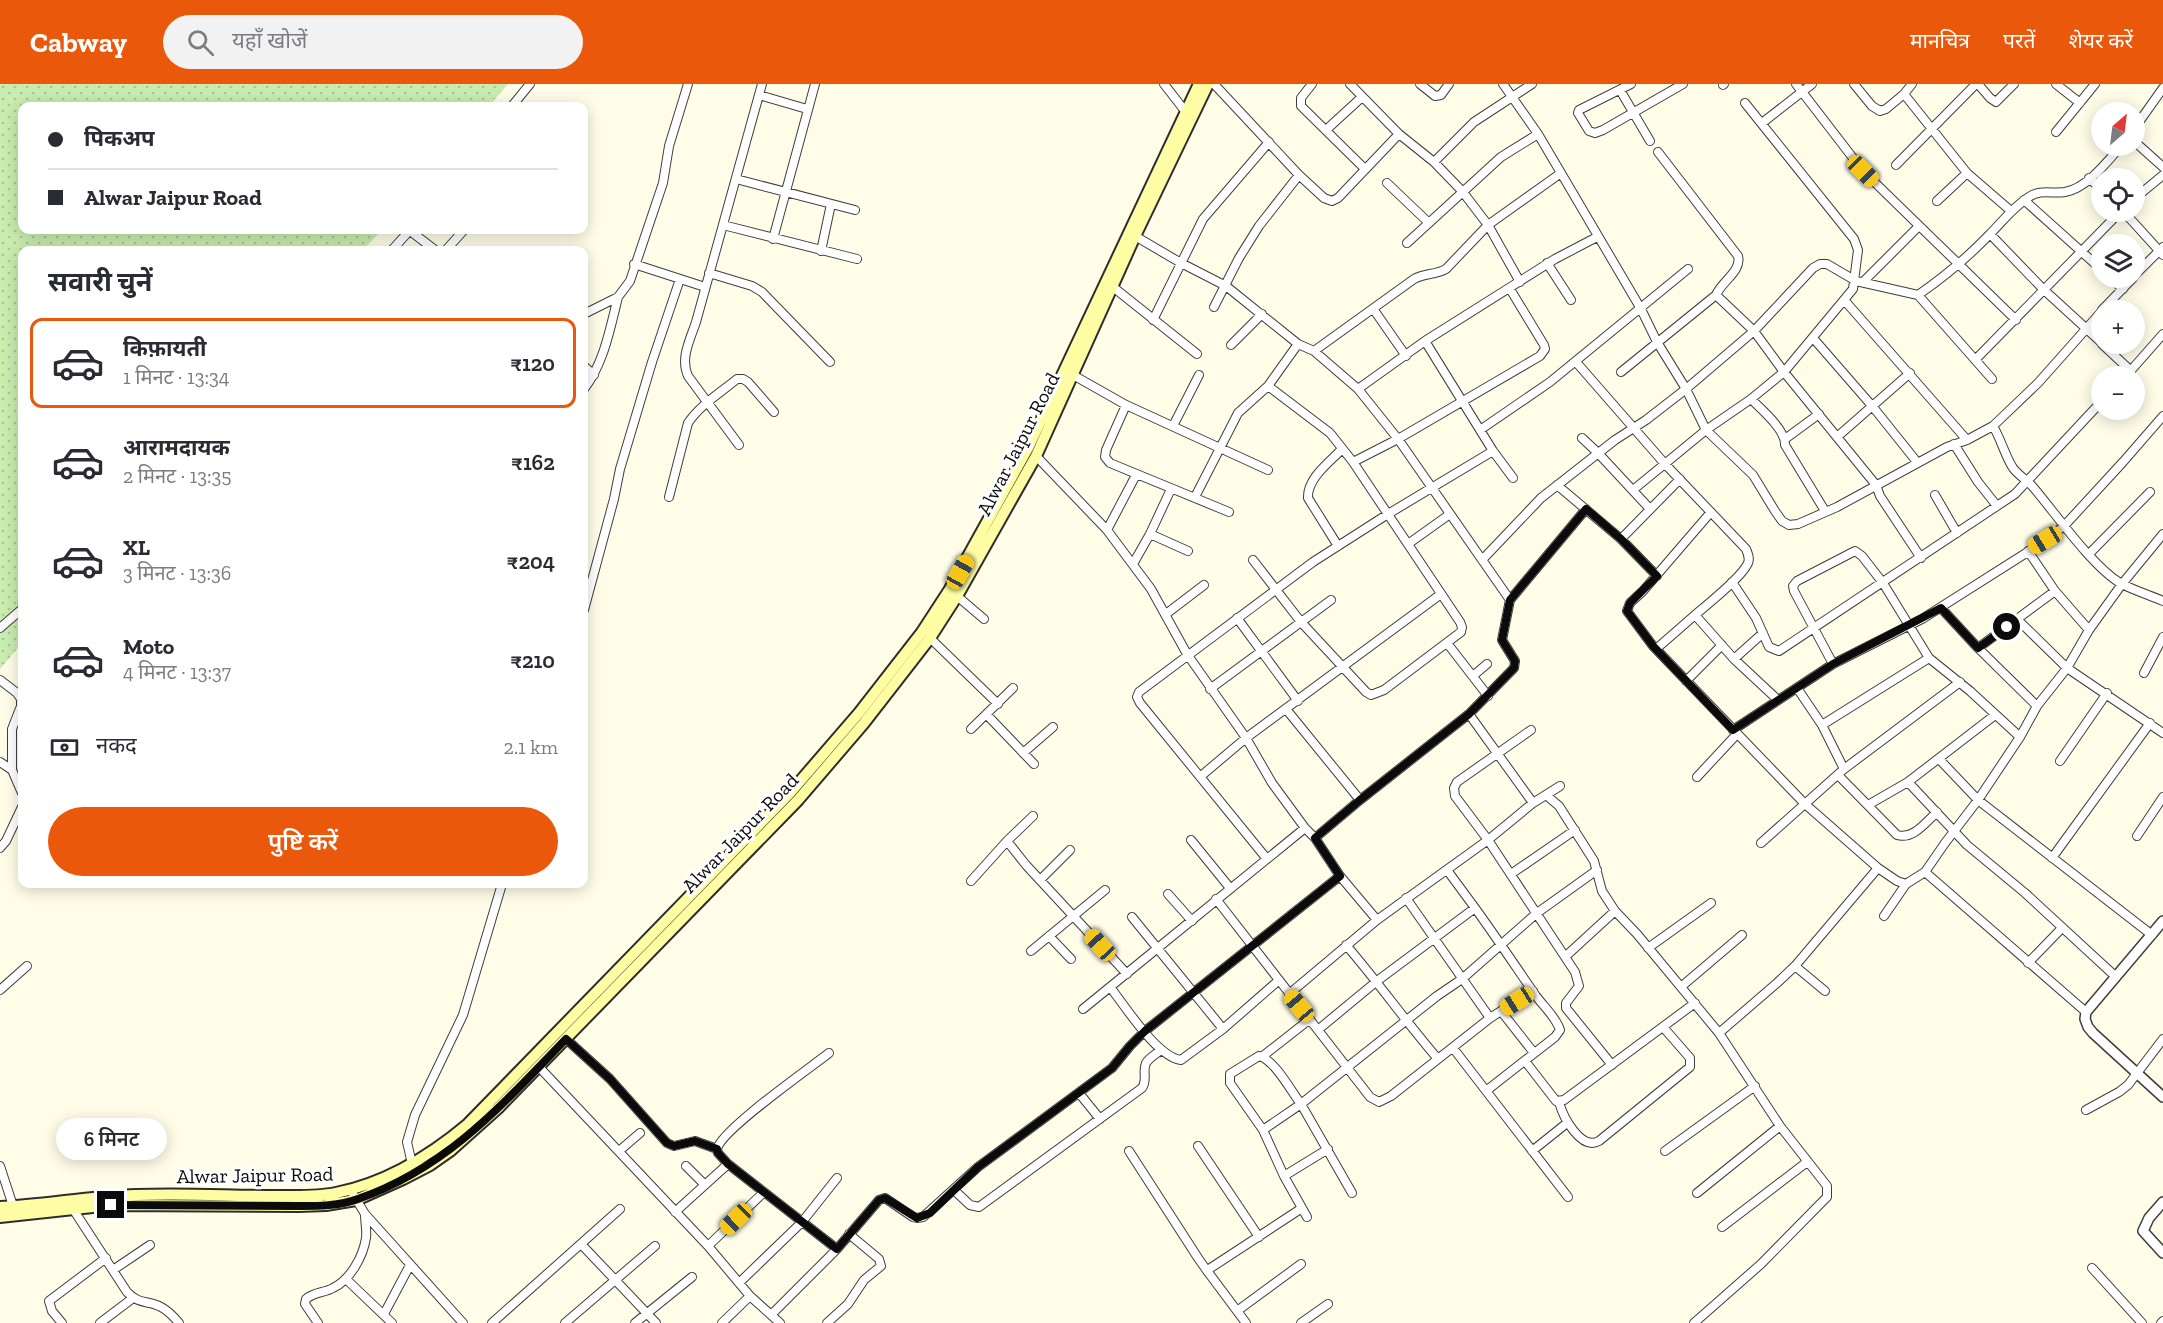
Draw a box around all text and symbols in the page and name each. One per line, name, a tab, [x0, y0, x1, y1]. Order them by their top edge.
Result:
search box	[163, 15, 583, 69]
text: Cabway	[30, 26, 127, 59]
icon: search	[184, 26, 217, 59]
text: यहाँ खोजें	[232, 27, 307, 54]
text: मानचित्र	[1910, 28, 1970, 53]
text: परतें	[2003, 28, 2035, 53]
text: शेयर करें	[2068, 28, 2133, 53]
north arrow	[2091, 102, 2145, 156]
map controls	[2091, 102, 2145, 420]
text: पिकअप	[84, 125, 155, 152]
car	[1844, 152, 1882, 190]
button: locate	[2091, 168, 2145, 222]
text: Alwar Jaipur Road	[84, 184, 262, 211]
button: layers	[2091, 234, 2145, 288]
text: सवारी चुनें	[48, 266, 152, 298]
button: +	[2091, 300, 2145, 354]
text: किफ़ायती	[123, 335, 207, 362]
icon: car	[51, 336, 105, 390]
text: ₹120	[510, 350, 555, 377]
text: 1 मिनट · 13:34	[123, 365, 230, 389]
button: −	[2091, 366, 2145, 420]
street label: Alwar Jaipur Road	[972, 369, 1064, 519]
text: आरामदायक	[123, 434, 230, 461]
icon: car	[51, 435, 105, 489]
text: ₹162	[511, 449, 555, 476]
text: 2 मिनट · 13:35	[123, 464, 232, 488]
car	[2025, 523, 2065, 557]
icon: car	[51, 534, 105, 588]
text: XL	[123, 534, 150, 561]
text: ₹204	[507, 548, 555, 575]
car	[943, 552, 977, 592]
text: 3 मिनट · 13:36	[123, 561, 231, 585]
route start	[1993, 613, 2020, 640]
icon: car	[51, 633, 105, 687]
text: Moto	[123, 633, 174, 660]
text: ₹210	[510, 647, 555, 674]
text: 4 मिनट · 13:37	[123, 660, 231, 684]
icon: cash	[48, 731, 81, 764]
text: नकद	[96, 732, 137, 759]
text: 2.1 km	[504, 735, 558, 759]
street label: Alwar Jaipur Road	[677, 768, 803, 898]
button: पुष्टि करें	[48, 807, 558, 876]
car	[1081, 926, 1119, 964]
car	[1497, 984, 1537, 1018]
car	[1281, 986, 1317, 1026]
callout: 6 मिनट	[56, 1118, 166, 1160]
text: 6 मिनट	[84, 1127, 139, 1151]
street label: Alwar Jaipur Road	[176, 1162, 334, 1188]
route end	[97, 1191, 124, 1218]
car	[717, 1200, 755, 1238]

